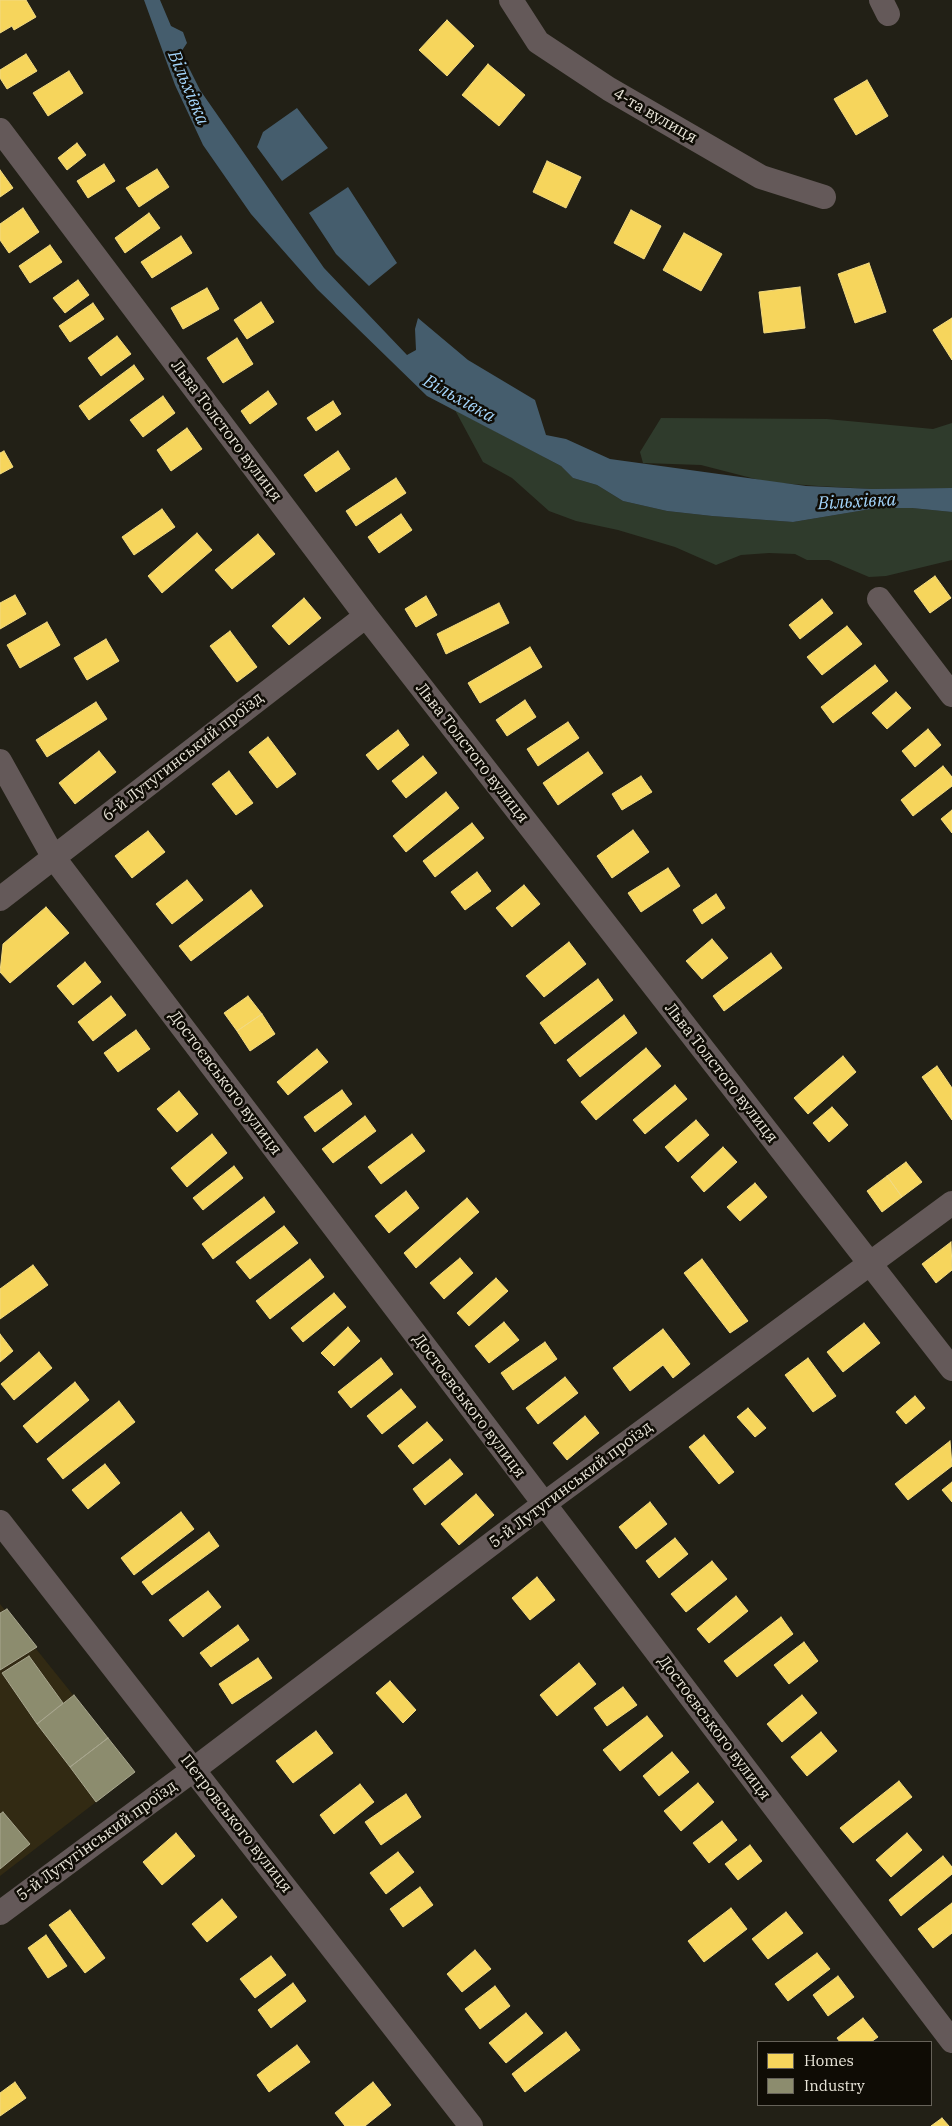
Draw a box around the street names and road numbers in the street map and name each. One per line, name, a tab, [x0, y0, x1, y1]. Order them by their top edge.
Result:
street label: 4-та вулиця	[610, 84, 700, 148]
street label: Льва Толстого вулиця	[166, 356, 286, 506]
street label: Льва Толстого вулиця	[411, 679, 533, 827]
street label: 6-й Лутугинський проїзд	[99, 688, 267, 826]
street label: Льва Толстого вулиця	[660, 999, 782, 1147]
street label: Достоєвського вулиця	[164, 1007, 286, 1159]
street label: Достоєвського вулиця	[408, 1330, 530, 1482]
street label: 5-й Лутугинський проїзд	[486, 1417, 656, 1553]
street label: Достоєвського вулиця	[653, 1652, 775, 1804]
street label: Петровського вулиця	[176, 1751, 296, 1897]
street label: 5-й Лутугінський проїзд	[13, 1776, 181, 1906]

